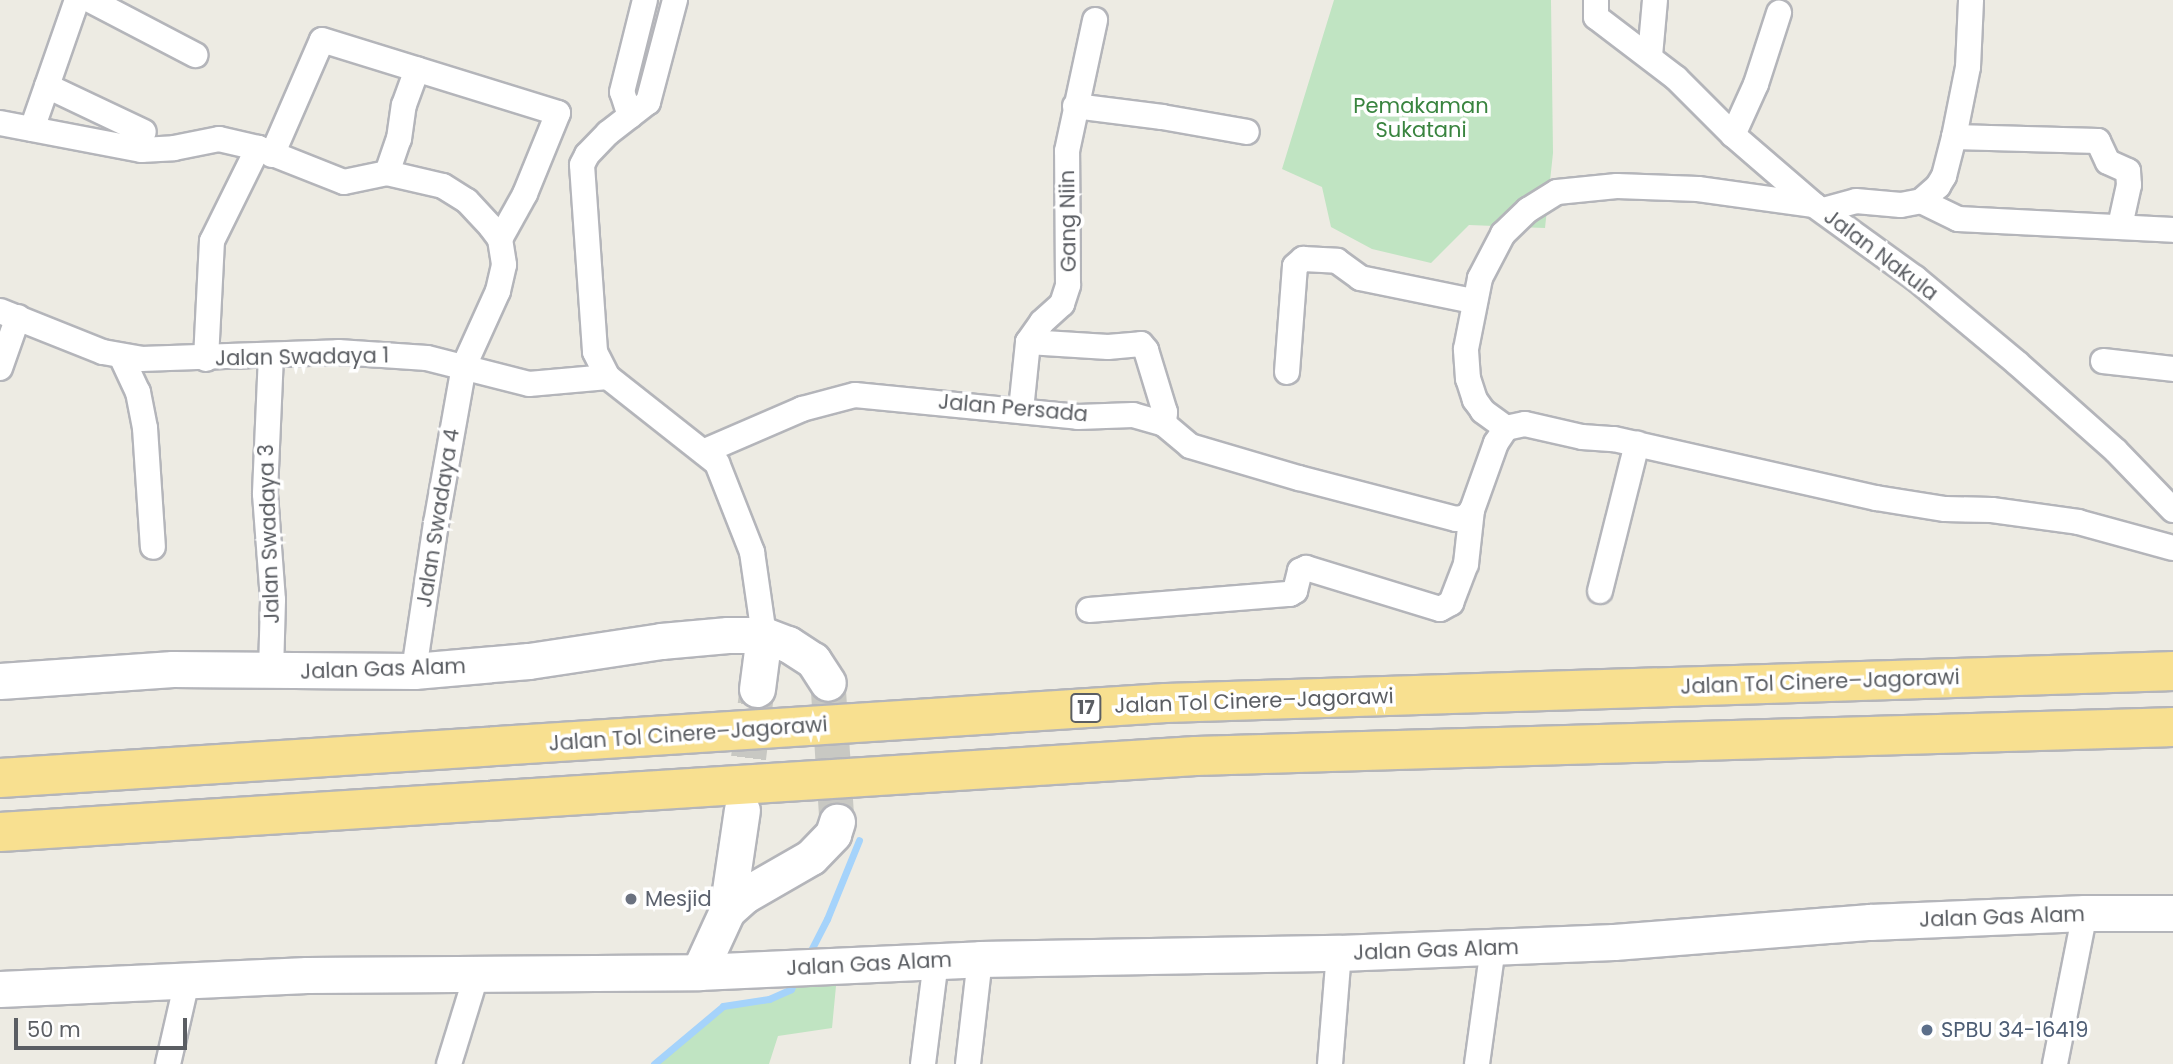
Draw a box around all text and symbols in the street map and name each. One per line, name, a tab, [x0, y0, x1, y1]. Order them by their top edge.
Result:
park label: Pemakaman Sukatani	[1353, 93, 1489, 143]
street label: Gang Niin	[1055, 170, 1081, 272]
street label: Jalan Nakula	[1819, 204, 1943, 306]
street label: Jalan Swadaya 1	[215, 343, 389, 371]
street label: Jalan Persada	[937, 389, 1089, 427]
street label: Jalan Swadaya 4	[411, 427, 465, 609]
street label: Jalan Swadaya 3	[253, 444, 285, 624]
street label: Jalan Gas Alam	[300, 654, 466, 684]
street label: Jalan Tol Cinere–Jagorawi	[1680, 665, 1960, 699]
street label: Jalan Tol Cinere–Jagorawi	[1114, 684, 1394, 718]
road number: 17	[1070, 692, 1102, 723]
street label: Jalan Tol Cinere–Jagorawi	[548, 712, 828, 756]
place label: Mesjid	[645, 886, 712, 912]
marker: Mesjid	[623, 891, 639, 907]
street label: Jalan Gas Alam	[1919, 902, 2085, 932]
street label: Jalan Gas Alam	[1353, 935, 1519, 965]
street label: Jalan Gas Alam	[785, 947, 953, 981]
scale bar	[18, 1004, 191, 1048]
text: 50 m	[27, 1015, 81, 1044]
place label: SPBU 34-16419	[1941, 1017, 2089, 1043]
marker: SPBU 34-16419	[1919, 1022, 1935, 1038]

